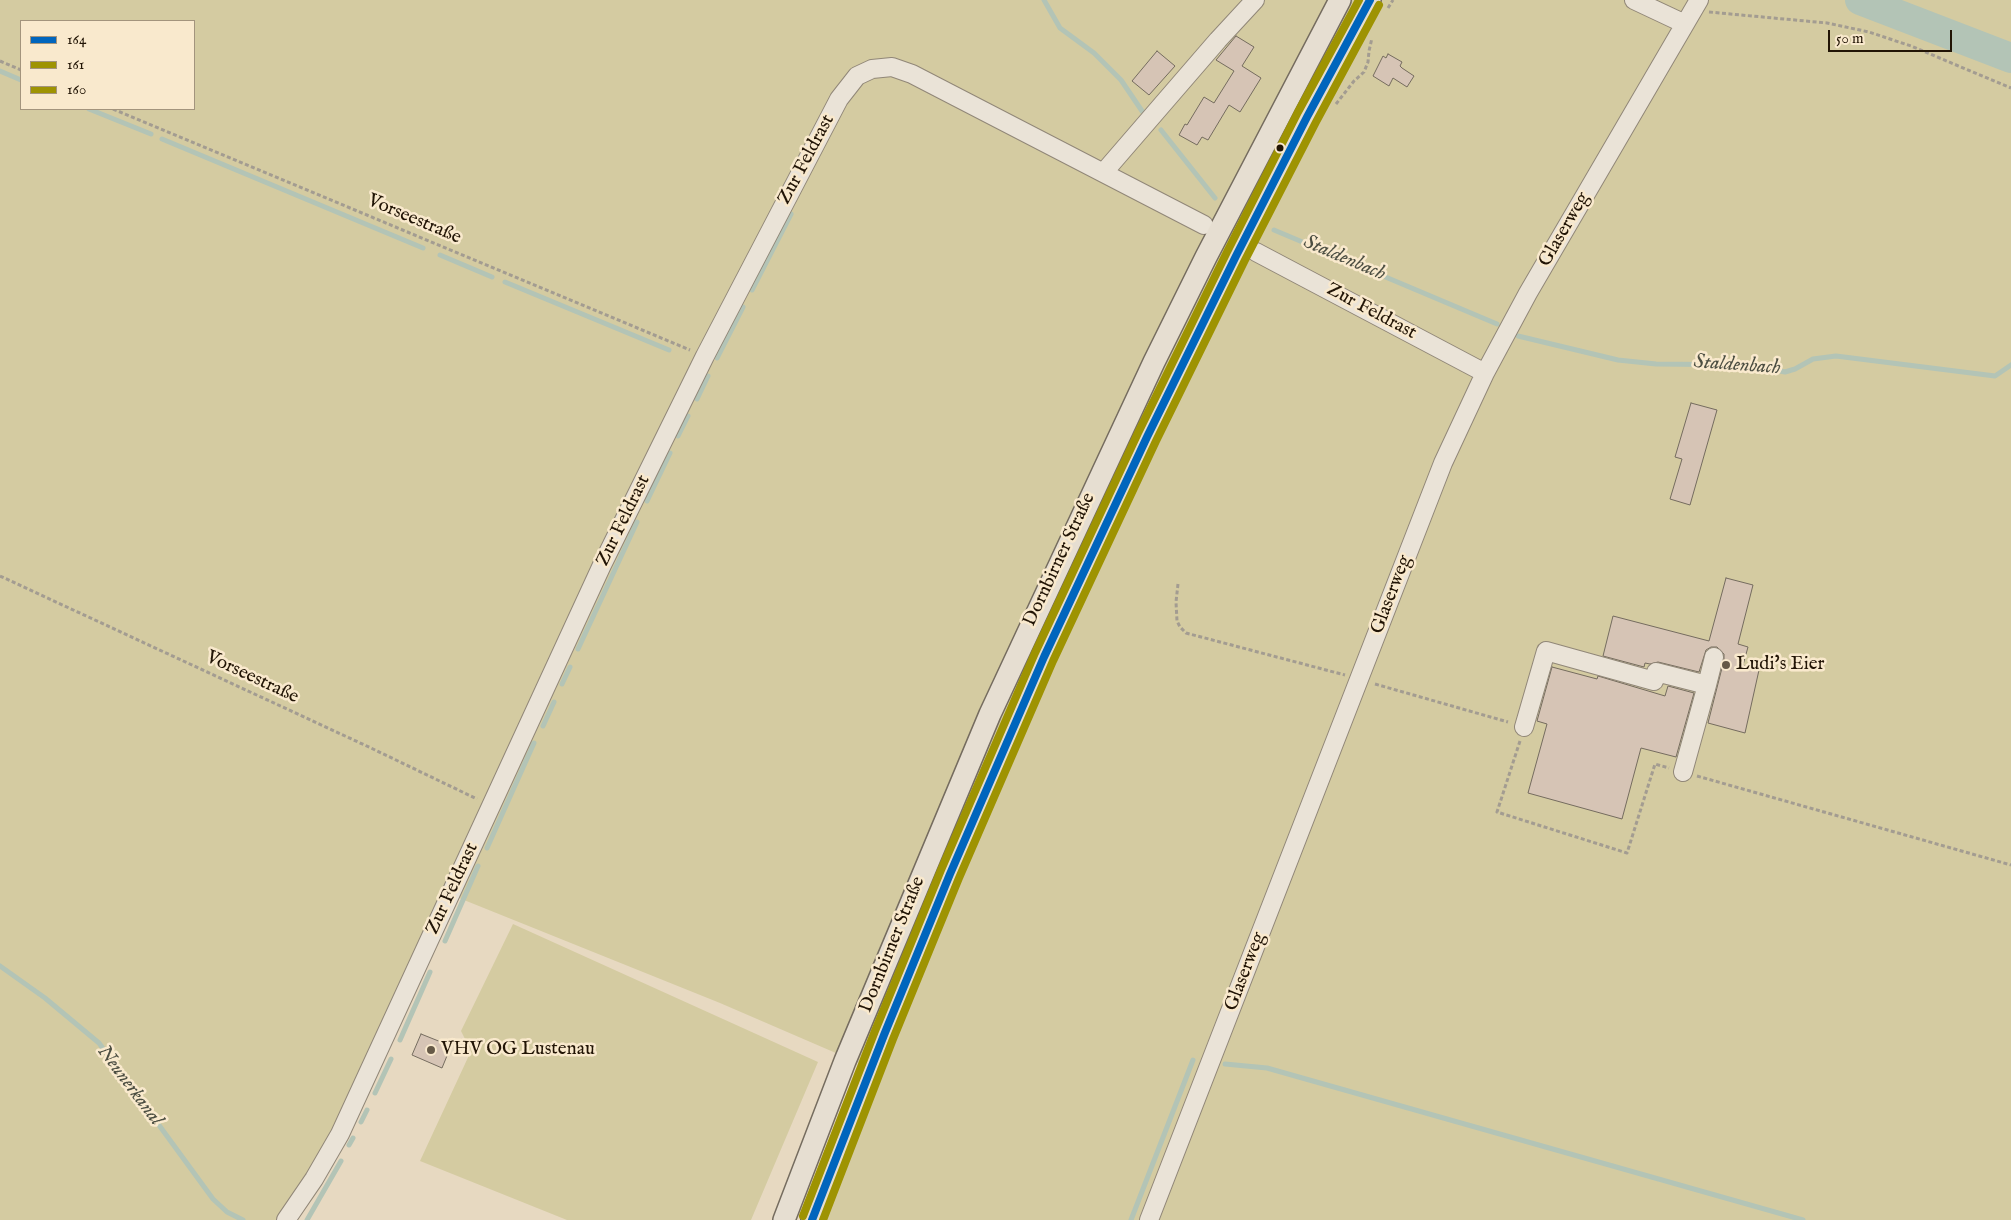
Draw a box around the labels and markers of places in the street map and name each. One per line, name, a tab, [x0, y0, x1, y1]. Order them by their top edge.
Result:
unlabelled marker	[1275, 143, 1285, 153]
place label: Ludi's Eier	[1736, 654, 1824, 676]
marker: Ludi's Eier	[1720, 659, 1732, 671]
place label: VHV OG Lustenau	[441, 1039, 595, 1061]
marker: VHV OG Lustenau	[425, 1044, 437, 1056]

